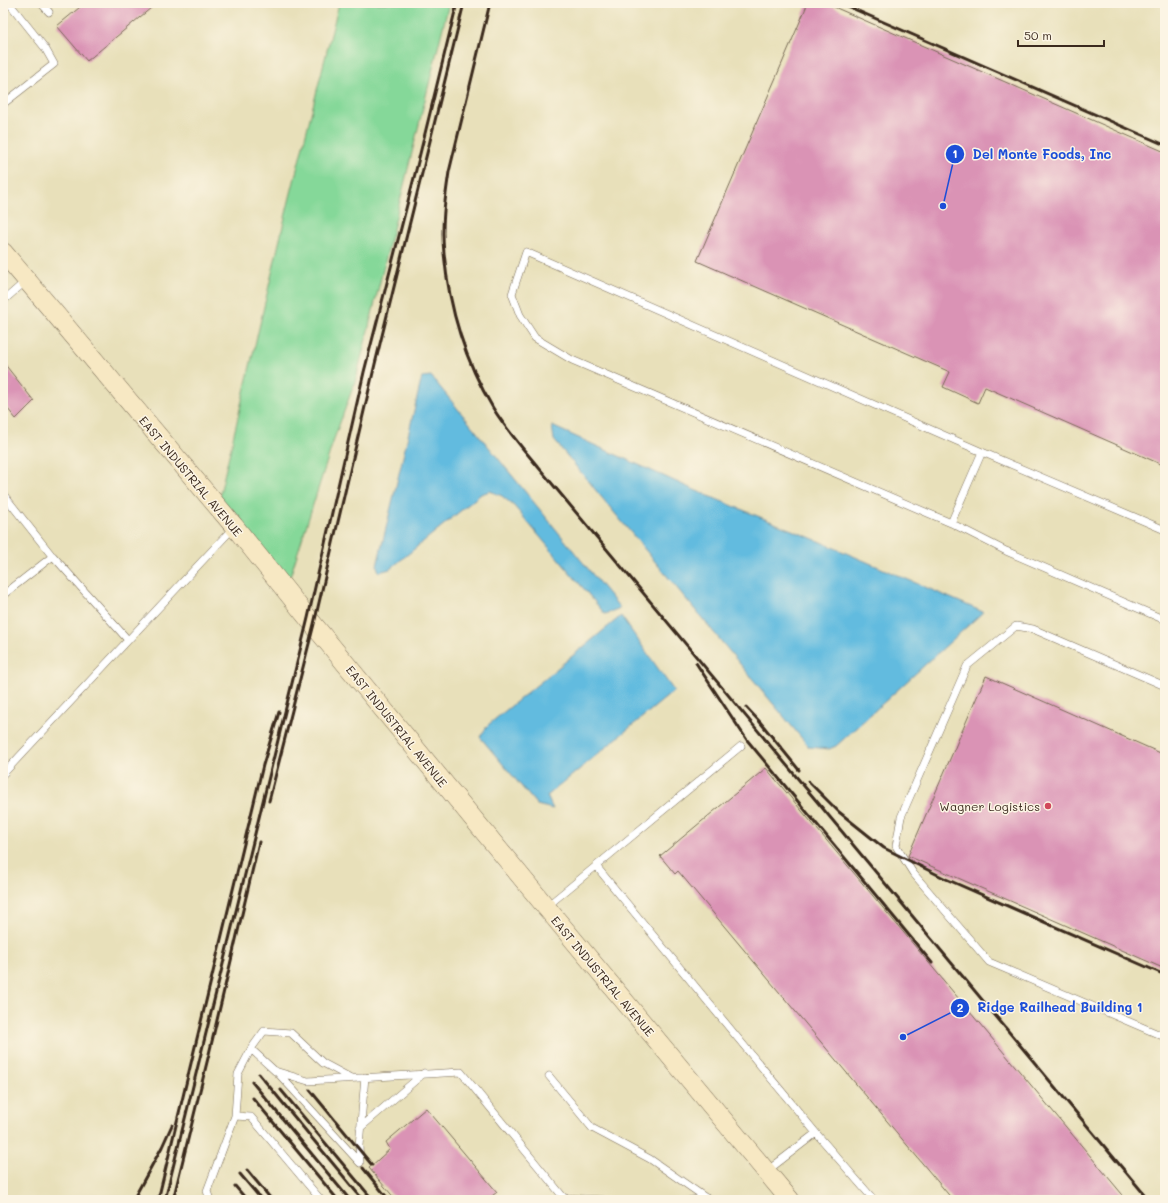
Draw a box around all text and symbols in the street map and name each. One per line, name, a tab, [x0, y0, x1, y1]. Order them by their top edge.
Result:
scale bar	[1018, 22, 1104, 48]
text: 50 m	[1024, 27, 1052, 43]
callout: Del Monte Foods, Inc	[945, 142, 1120, 167]
text: 1	[952, 145, 958, 161]
text: Del Monte Foods, Inc	[973, 145, 1112, 162]
street label: EAST INDUSTRIAL AVENUE	[136, 412, 246, 540]
street label: EAST INDUSTRIAL AVENUE	[343, 662, 451, 790]
place label: Wagner Logistics	[939, 798, 1040, 814]
marker: Wagner Logistics	[1043, 801, 1053, 811]
street label: EAST INDUSTRIAL AVENUE	[548, 912, 658, 1040]
callout: Ridge Railhead Building 1	[950, 995, 1151, 1020]
text: Ridge Railhead Building 1	[977, 998, 1143, 1015]
text: 2	[957, 999, 964, 1015]

